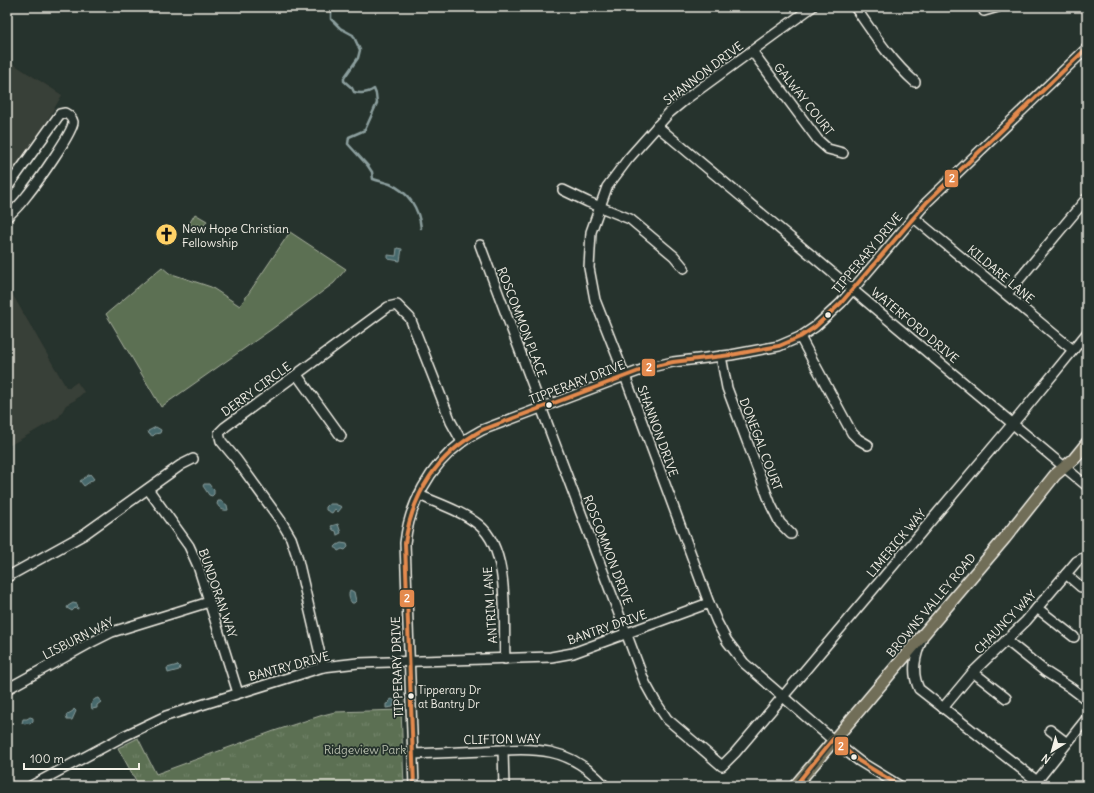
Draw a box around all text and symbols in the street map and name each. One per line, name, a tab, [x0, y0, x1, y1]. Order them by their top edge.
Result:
street label: SHANNON DRIVE	[660, 38, 746, 108]
street label: GALWAY COURT	[771, 60, 837, 138]
line badge: 2	[944, 169, 959, 188]
text: 2	[949, 171, 955, 185]
street label: TIPPERARY DRIVE	[829, 209, 905, 297]
place label: New Hope Christian Fellowship	[182, 221, 289, 250]
church icon: New Hope Christian Fellowship	[153, 222, 179, 248]
street label: KILDARE LANE	[965, 242, 1037, 306]
street label: ROSCOMMON PLACE	[494, 265, 550, 379]
street label: WATERFORD DRIVE	[868, 284, 962, 366]
unlabelled marker	[823, 310, 833, 320]
street label: TIPPERARY DRIVE	[527, 357, 627, 407]
line badge: 2	[641, 358, 656, 377]
street label: DERRY CIRCLE	[218, 359, 294, 419]
text: 2	[646, 360, 652, 374]
street label: SHANNON DRIVE	[635, 383, 681, 479]
street label: DONEGAL COURT	[737, 396, 785, 492]
unlabelled marker	[544, 400, 554, 410]
street label: ROSCOMMON DRIVE	[580, 493, 636, 607]
street label: LIMERICK WAY	[863, 506, 929, 580]
street label: BUNDORAN WAY	[196, 547, 240, 640]
street label: BROWNS VALLEY ROAD	[883, 550, 979, 660]
street label: ANTRIM LANE	[480, 566, 500, 644]
street label: CHAUNCY WAY	[971, 587, 1039, 657]
line badge: 2	[399, 589, 415, 608]
text: 2	[404, 591, 410, 605]
street label: BANTRY DRIVE	[565, 606, 649, 648]
street label: LISBURN WAY	[40, 614, 116, 662]
street label: TIPPERARY DRIVE	[388, 616, 406, 718]
street label: BANTRY DRIVE	[247, 648, 331, 684]
place label: Tipperary Dr at Bantry Dr	[418, 683, 481, 711]
marker: Tipperary Dr at Bantry Dr	[406, 691, 416, 701]
street label: CLIFTON WAY	[463, 731, 541, 747]
north arrow	[1032, 731, 1072, 771]
line badge: 2	[834, 736, 849, 756]
text: 2	[838, 739, 844, 753]
park label: Ridgeview Park	[324, 742, 406, 757]
scale bar	[24, 745, 139, 771]
text: 100 m	[30, 751, 64, 766]
text: N	[1039, 751, 1053, 767]
unlabelled marker	[849, 752, 859, 762]

